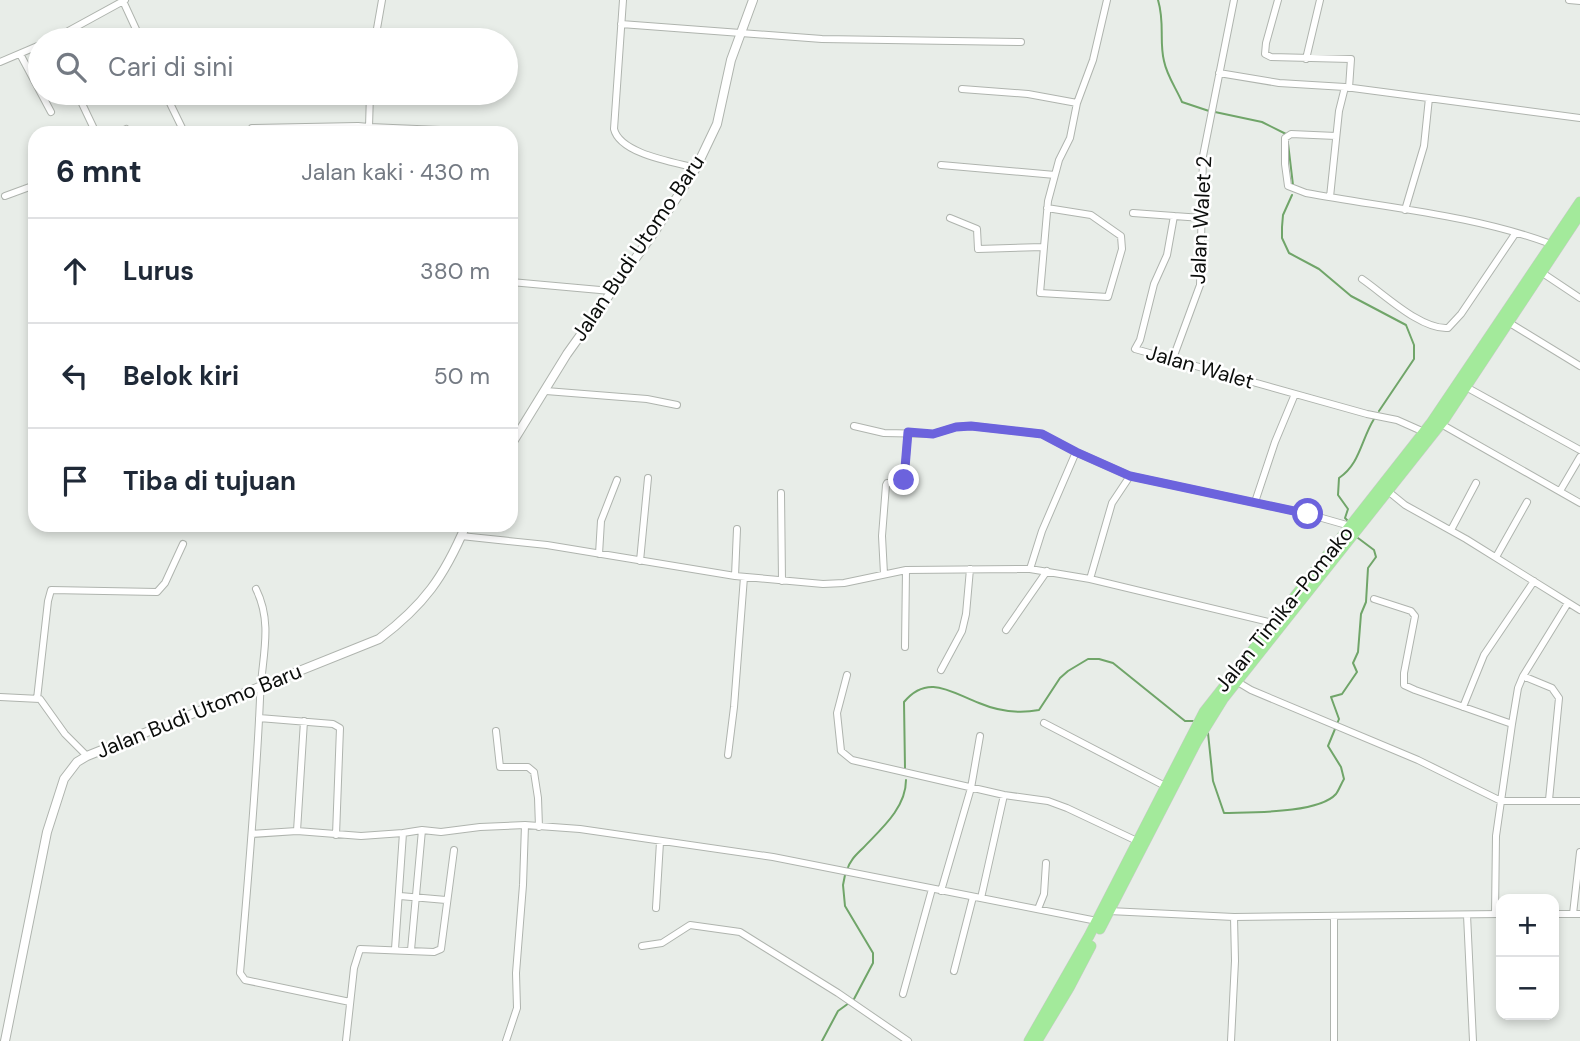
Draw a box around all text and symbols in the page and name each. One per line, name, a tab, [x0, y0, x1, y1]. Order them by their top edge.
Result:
search box	[28, 28, 518, 105]
icon: search	[52, 48, 90, 86]
text: Cari di sini	[108, 50, 233, 84]
street label: Jalan Budi Utomo Baru	[565, 149, 711, 347]
text: 6 mnt	[56, 152, 142, 191]
street label: Jalan Walet 2	[1184, 155, 1218, 285]
text: Jalan kaki · 430 m	[301, 157, 490, 187]
icon: ahead	[56, 252, 94, 290]
text: Lurus	[123, 254, 194, 288]
text: 380 m	[420, 256, 490, 286]
street label: Jalan Walet	[1143, 338, 1257, 396]
icon: left	[56, 357, 94, 395]
text: Belok kiri	[123, 359, 239, 393]
text: 50 m	[434, 361, 490, 391]
icon: arrive	[56, 462, 94, 500]
text: Tiba di tujuan	[123, 464, 296, 498]
route end	[888, 464, 919, 495]
route start	[1292, 498, 1323, 529]
street label: Jalan Timika-Pomako	[1208, 520, 1360, 698]
street label: Jalan Budi Utomo Baru	[92, 657, 306, 765]
map controls	[1496, 894, 1559, 1020]
button: +	[1496, 894, 1559, 957]
button: −	[1496, 957, 1559, 1020]

